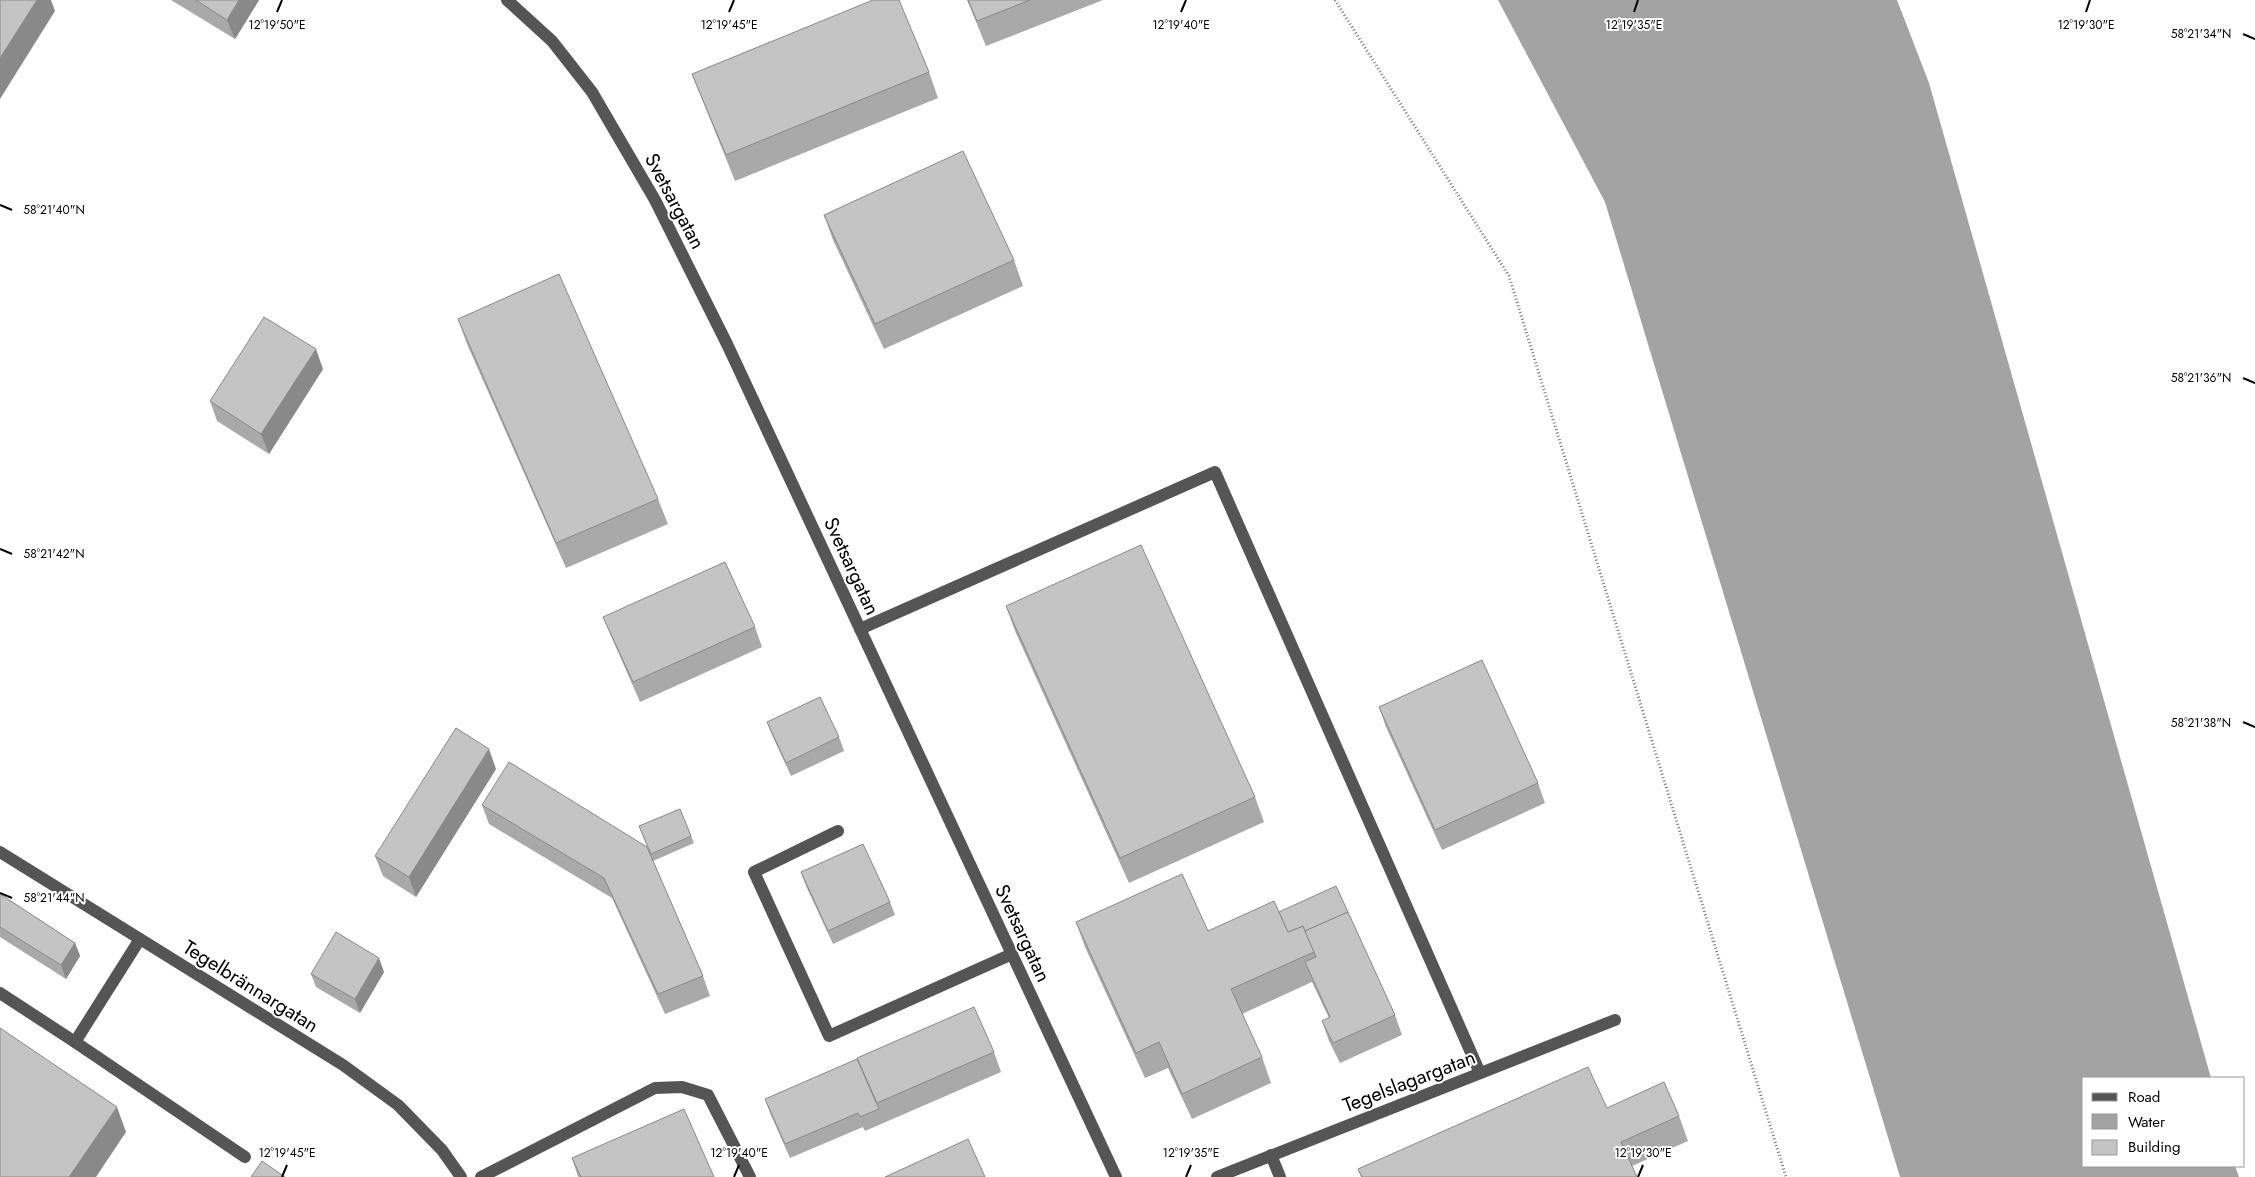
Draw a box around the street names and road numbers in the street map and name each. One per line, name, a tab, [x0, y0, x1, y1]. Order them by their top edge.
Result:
street label: Svetsargatan	[637, 148, 712, 254]
street label: Svetsargatan	[816, 513, 887, 620]
street label: Svetsargatan	[987, 880, 1058, 987]
street label: Tegelbrännargatan	[177, 933, 324, 1040]
street label: Tegelslagargatan	[1339, 1043, 1480, 1120]

